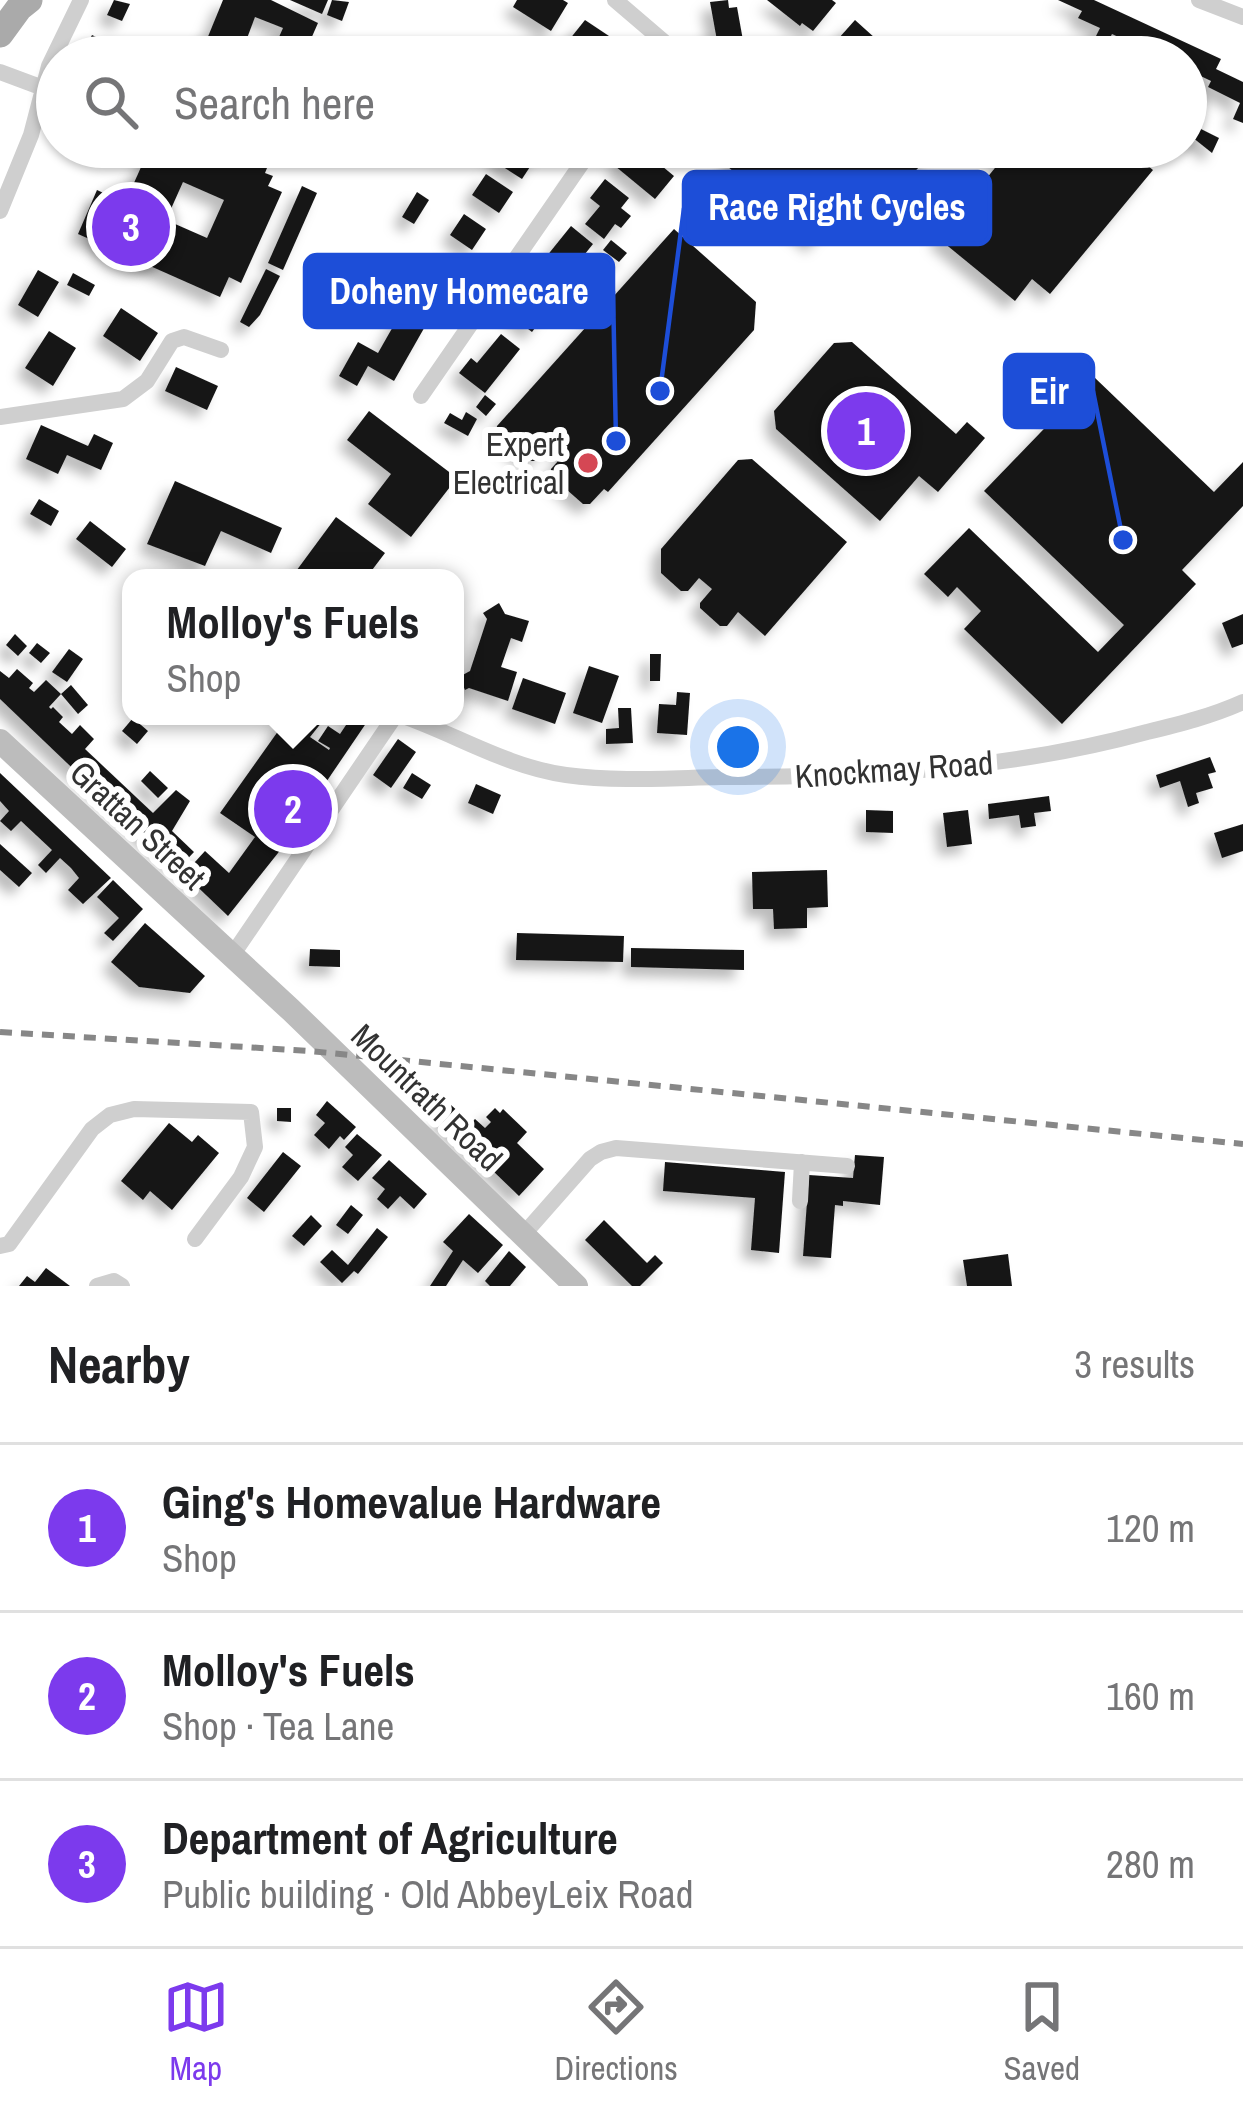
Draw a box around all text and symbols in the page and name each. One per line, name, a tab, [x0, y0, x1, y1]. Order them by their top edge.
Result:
search box	[36, 36, 1207, 168]
icon: search	[78, 69, 144, 135]
text: Search here	[174, 72, 375, 133]
callout: Race Right Cycles	[684, 172, 990, 244]
pin: 3	[92, 182, 170, 272]
text: Race Right Cycles	[708, 183, 966, 231]
callout: Doheny Homecare	[305, 255, 613, 327]
text: Doheny Homecare	[329, 267, 589, 315]
callout: Eir	[1005, 355, 1093, 427]
text: Eir	[1029, 367, 1069, 415]
pin: 1	[827, 386, 905, 476]
place label: Expert Electrical	[453, 422, 564, 504]
marker: Expert Electrical	[575, 450, 601, 476]
popup	[122, 569, 464, 725]
text: Molloy's Fuels	[167, 591, 419, 652]
text: Shop	[167, 652, 241, 704]
your location	[708, 717, 768, 777]
street label: Knockmay Road	[793, 740, 995, 798]
street label: Grattan Street	[61, 751, 215, 899]
pin: 2	[254, 764, 332, 854]
street label: Mountrath Road	[342, 1014, 512, 1180]
text: Nearby	[48, 1330, 190, 1399]
text: 3 results	[1074, 1338, 1195, 1390]
text: Ging's Homevalue Hardware	[162, 1471, 661, 1532]
text: 1	[78, 1502, 96, 1554]
text: 120 m	[1106, 1502, 1195, 1554]
text: Shop	[162, 1532, 237, 1584]
text: Molloy's Fuels	[162, 1639, 415, 1700]
text: 2	[78, 1670, 96, 1722]
text: 160 m	[1106, 1670, 1195, 1722]
text: Shop · Tea Lane	[162, 1700, 394, 1752]
text: Department of Agriculture	[162, 1807, 618, 1868]
text: 3	[78, 1838, 96, 1890]
text: 280 m	[1106, 1838, 1195, 1890]
text: Public building · Old AbbeyLeix Road	[162, 1868, 694, 1920]
tab: Map	[163, 1974, 229, 2090]
tab: Directions	[554, 1974, 678, 2090]
tab: Saved	[1003, 1974, 1080, 2090]

